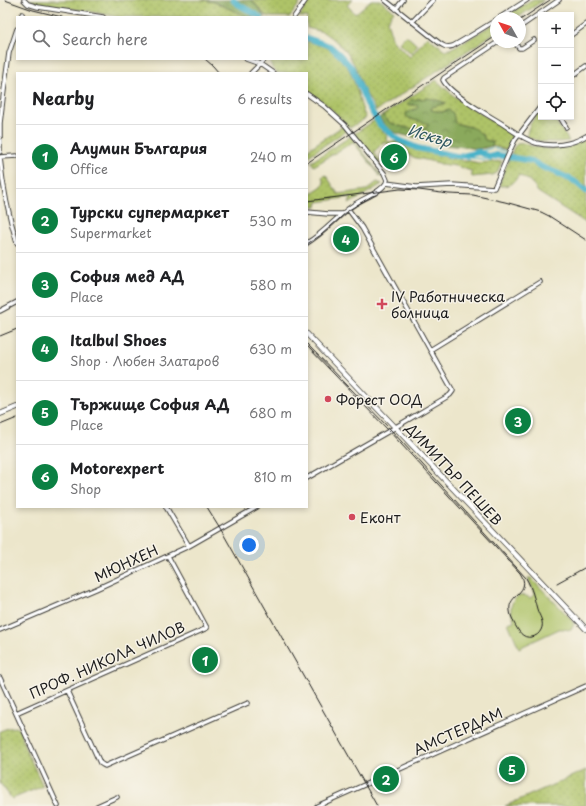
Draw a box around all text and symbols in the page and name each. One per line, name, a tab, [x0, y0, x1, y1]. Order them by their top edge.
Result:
north arrow	[490, 12, 526, 48]
map controls	[538, 12, 574, 120]
button: +	[538, 12, 574, 48]
search box	[16, 16, 308, 60]
icon: search	[30, 27, 52, 49]
text: Search here	[62, 27, 148, 50]
button: −	[538, 48, 574, 84]
button: locate	[538, 84, 574, 120]
text: Nearby	[32, 85, 94, 111]
text: 6 results	[237, 89, 292, 108]
water label: Искър	[405, 117, 456, 153]
text: Алумин България	[70, 136, 207, 159]
pin: 6	[381, 142, 407, 172]
text: 1	[42, 147, 48, 166]
text: 240 m	[250, 147, 292, 166]
text: Office	[70, 159, 108, 178]
text: Турски супермаркет	[70, 200, 229, 223]
text: 2	[40, 211, 50, 230]
text: 530 m	[249, 211, 292, 230]
text: Supermarket	[70, 223, 152, 242]
pin: 4	[333, 224, 359, 254]
text: София мед АД	[70, 264, 184, 287]
text: 3	[41, 275, 49, 294]
text: 580 m	[250, 275, 292, 294]
place label: IV Работническа болница	[391, 286, 505, 323]
text: Place	[70, 287, 103, 306]
marker: IV Работническа болница	[376, 298, 388, 310]
text: Italbul Shoes	[70, 328, 167, 351]
text: 4	[41, 339, 49, 358]
text: 630 m	[249, 339, 292, 358]
text: Shop · Любен Златаров	[70, 351, 219, 370]
place label: Форест ООД	[336, 389, 423, 410]
text: Тържище София АД	[70, 392, 229, 415]
marker: Форест ООД	[323, 394, 333, 404]
text: 5	[41, 403, 49, 422]
text: 680 m	[249, 403, 292, 422]
pin: 3	[505, 406, 531, 436]
text: Place	[70, 415, 103, 434]
street label: ДИМИТЪР ПЕШЕВ	[400, 417, 507, 530]
text: Motorexpert	[70, 456, 164, 479]
text: 6	[40, 467, 50, 486]
text: 810 m	[254, 467, 292, 486]
text: Shop	[70, 479, 101, 498]
place label: Еконт	[360, 507, 401, 528]
marker: Еконт	[347, 512, 357, 522]
your location	[239, 535, 259, 555]
street label: МЮНХЕН	[91, 539, 161, 587]
street label: ПРОФ. НИКОЛА ЧИЛОВ	[26, 616, 188, 704]
pin: 1	[192, 645, 218, 675]
street label: АМСТЕРДАМ	[410, 702, 506, 760]
pin: 5	[499, 754, 525, 784]
pin: 2	[373, 764, 399, 794]

